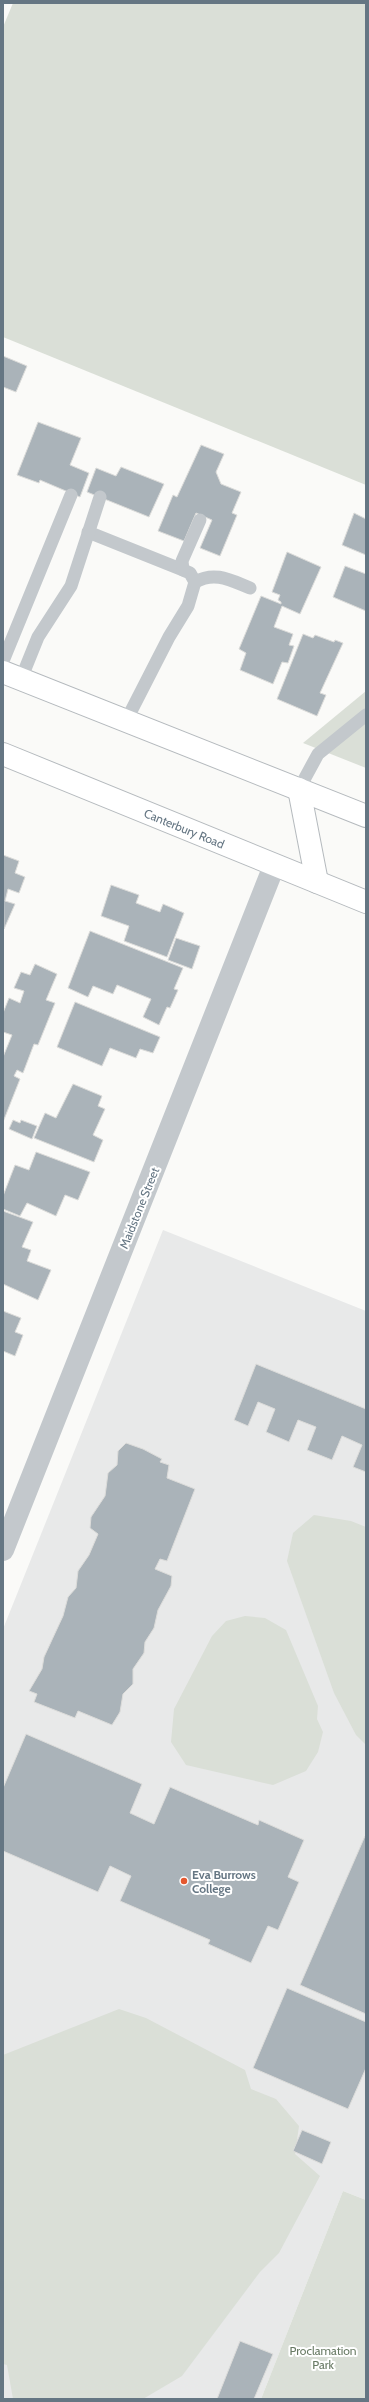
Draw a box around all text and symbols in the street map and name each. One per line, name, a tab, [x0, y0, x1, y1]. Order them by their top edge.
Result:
street label: Canterbury Road	[142, 805, 227, 851]
street label: Maidstone Street	[116, 1165, 162, 1251]
place label: Eva Burrows College	[192, 1867, 256, 1896]
marker: Eva Burrows College	[179, 1876, 189, 1886]
park label: Proclamation Park	[289, 2343, 357, 2372]

